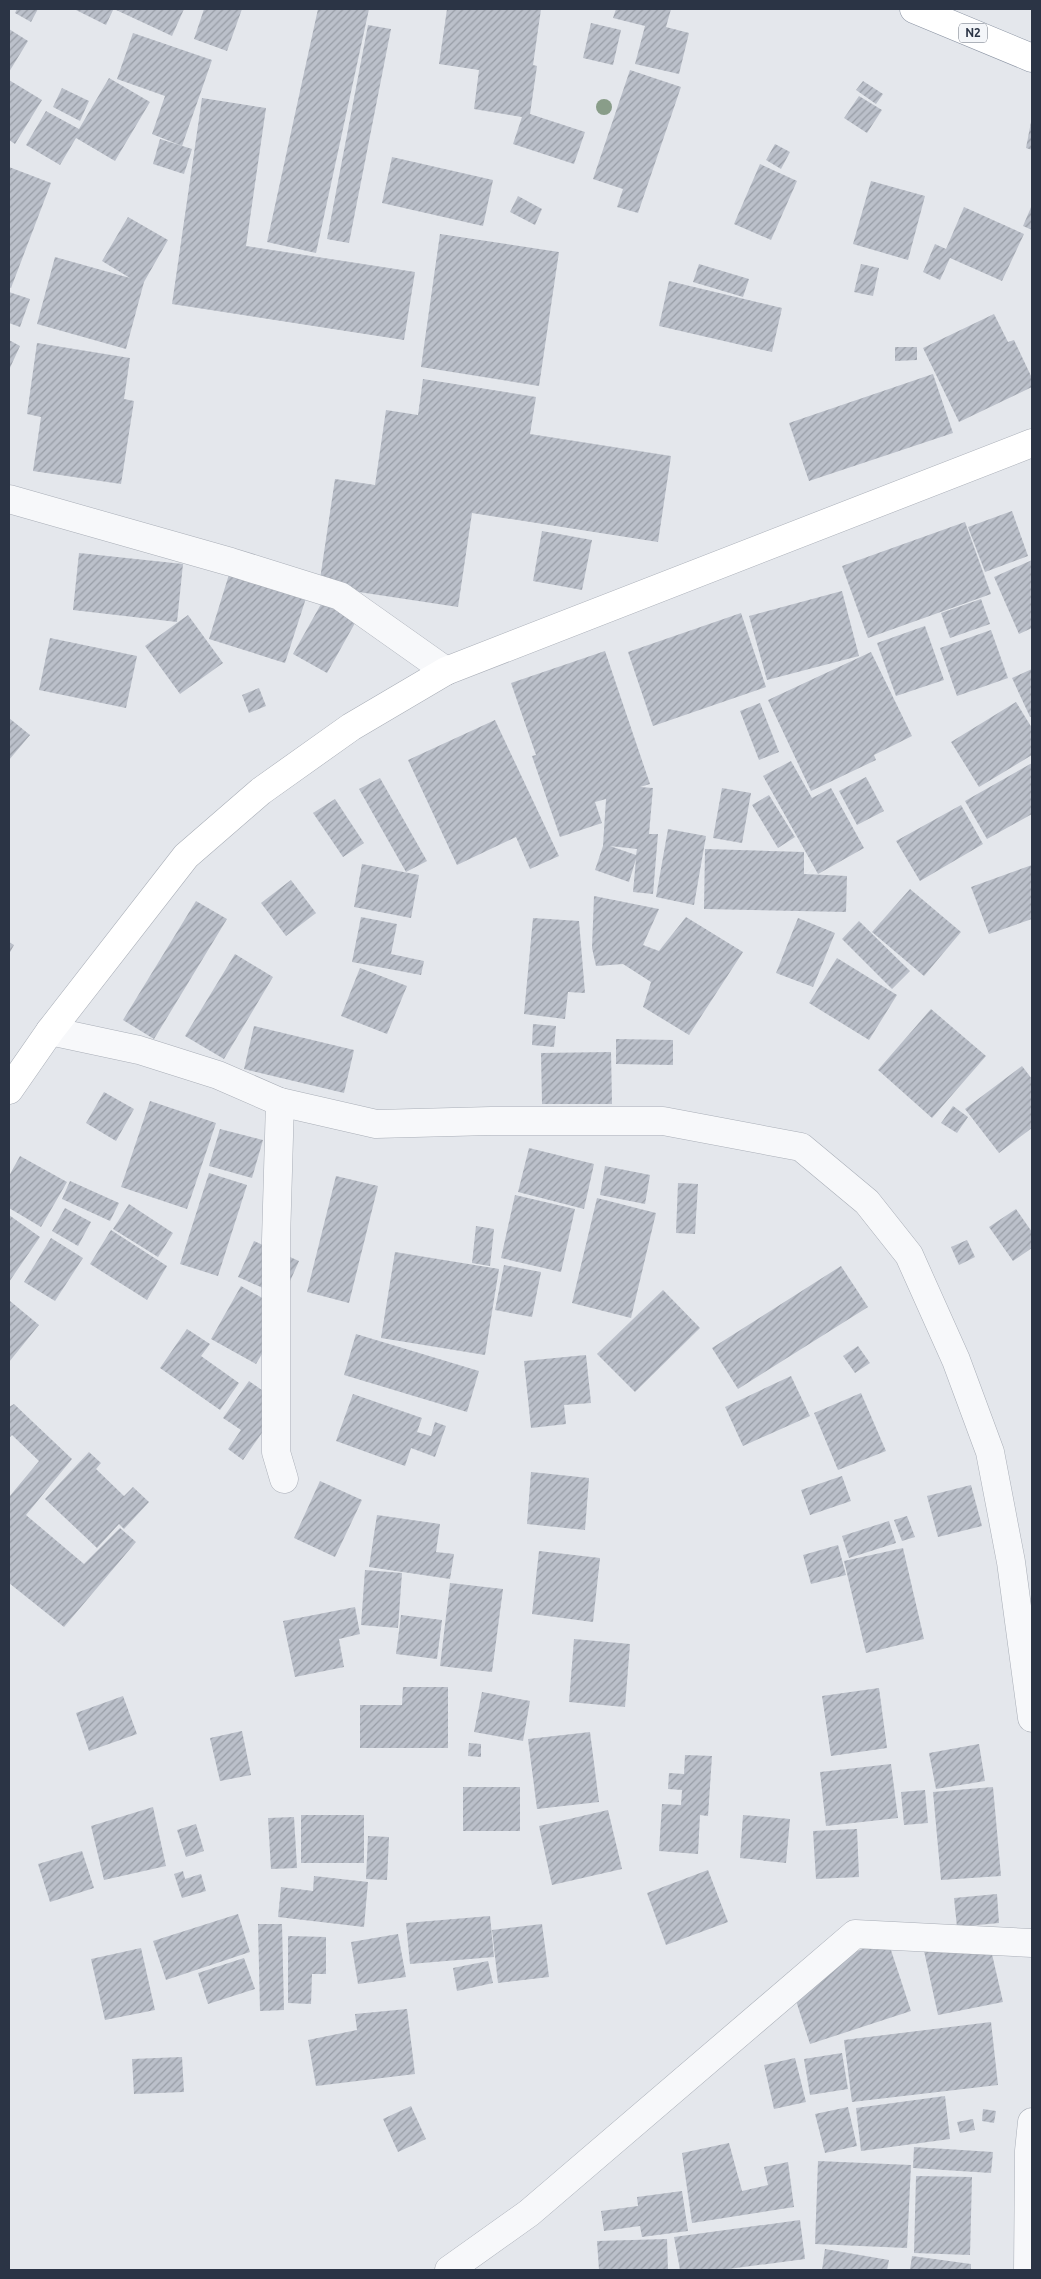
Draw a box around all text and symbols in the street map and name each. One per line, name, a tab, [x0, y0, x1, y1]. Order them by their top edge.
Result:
road number: N2	[959, 23, 987, 42]

